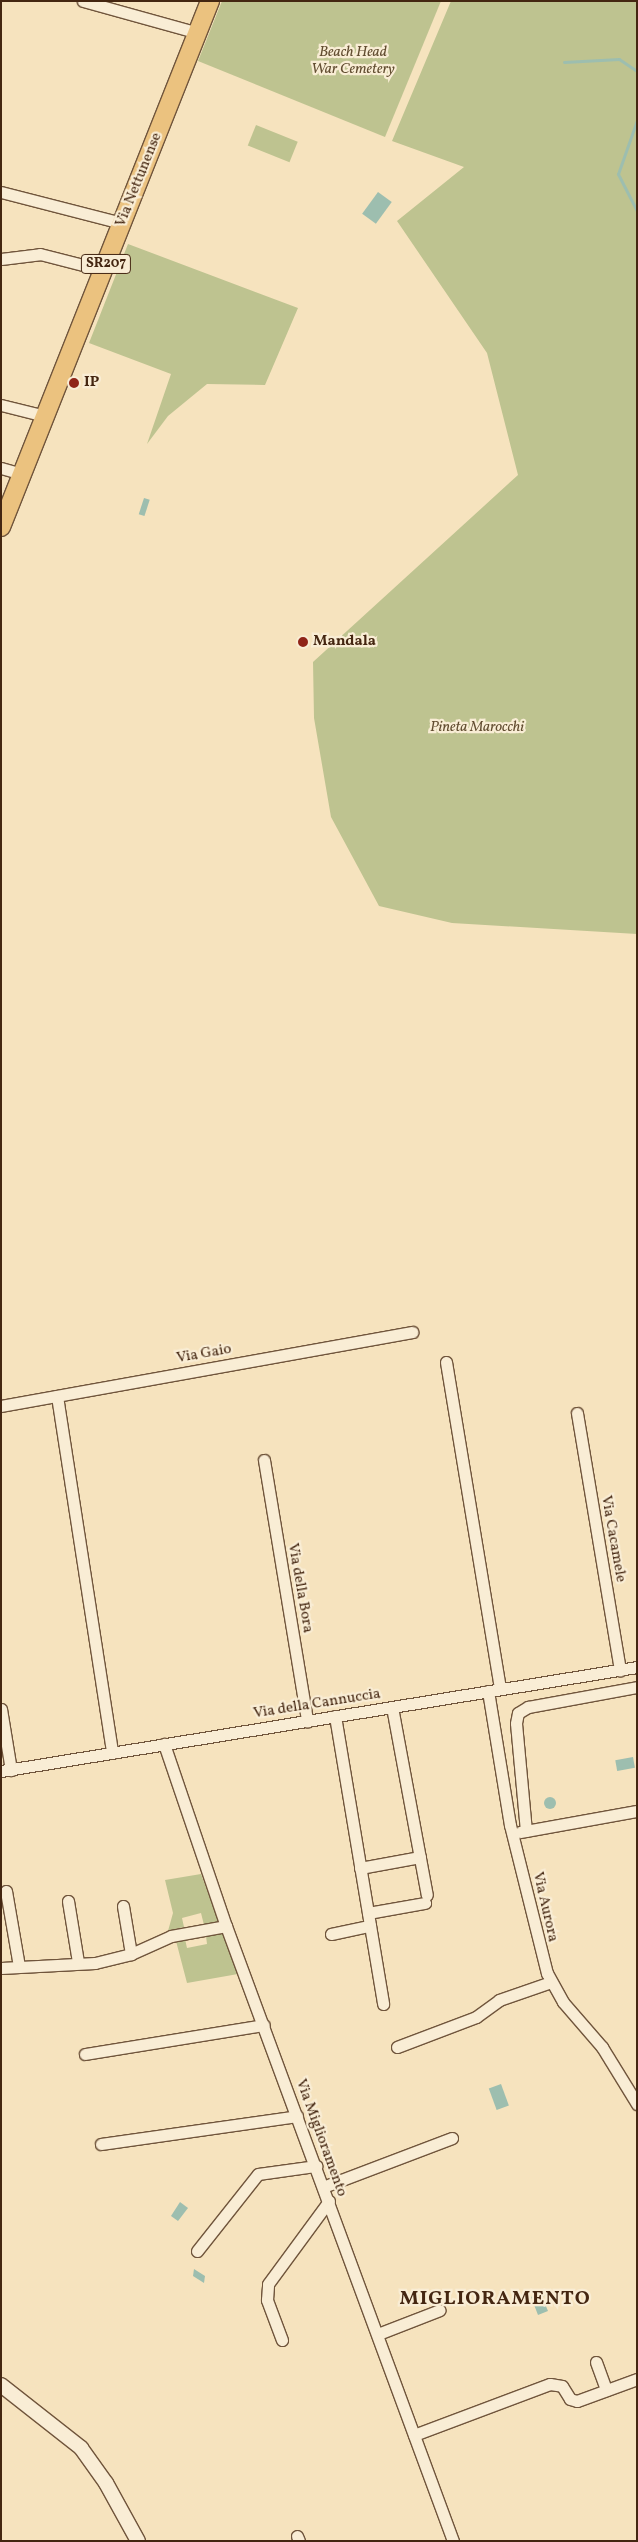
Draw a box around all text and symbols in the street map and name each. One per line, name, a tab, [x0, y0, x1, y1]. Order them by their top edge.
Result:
park label: Beach Head War Cemetery	[311, 43, 395, 78]
street label: Via Nettunense	[112, 130, 166, 230]
road number: SR207	[80, 252, 132, 276]
place label: IP	[84, 374, 99, 392]
marker: IP	[68, 377, 80, 389]
place label: Mandala	[313, 633, 376, 651]
marker: Mandala	[297, 636, 309, 648]
park label: Pineta Marocchi	[430, 719, 524, 737]
street label: Via Gaio	[175, 1340, 233, 1368]
street label: Via Cacamele	[597, 1494, 629, 1584]
street label: Via della Bora	[283, 1542, 317, 1634]
street label: Via della Cannuccia	[252, 1685, 382, 1723]
street label: Via Aurora	[528, 1870, 562, 1944]
street label: Via Miglioramento	[291, 2077, 351, 2199]
district label: MIGLIORAMENTO	[398, 2287, 592, 2311]

